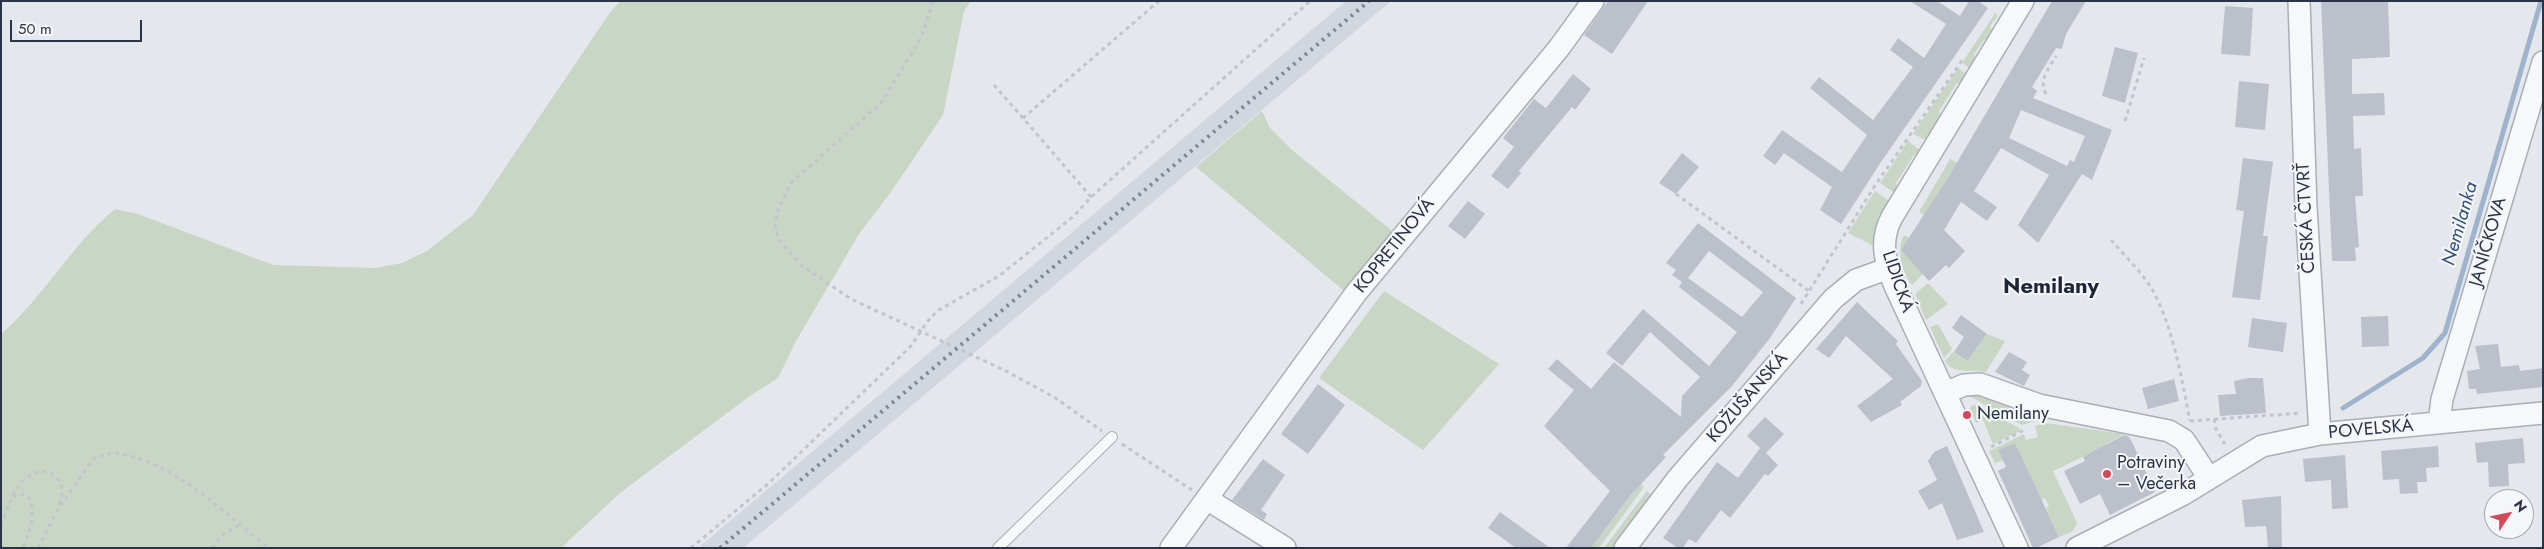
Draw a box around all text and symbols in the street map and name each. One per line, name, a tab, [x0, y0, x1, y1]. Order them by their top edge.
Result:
scale bar	[12, 10, 145, 42]
text: 50 m	[18, 18, 52, 40]
street label: ČESKÁ ČTVRŤ	[2293, 162, 2321, 274]
water label: Nemilanka	[2438, 180, 2484, 268]
street label: KOPRETINOVÁ	[1350, 194, 1440, 298]
street label: JANÍČKOVA	[2466, 195, 2512, 289]
street label: LIDICKÁ	[1876, 248, 1918, 316]
district label: Nemilany	[2003, 275, 2099, 301]
street label: KOŽUŠANSKÁ	[1703, 349, 1793, 447]
place label: Nemilany	[1977, 404, 2049, 426]
marker: Nemilany	[1961, 409, 1973, 421]
street label: POVELSKÁ	[2328, 416, 2414, 444]
place label: Potraviny – Večerka	[2117, 453, 2196, 496]
marker: Potraviny – Večerka	[2101, 468, 2113, 480]
north arrow	[2484, 489, 2534, 539]
text: N	[2509, 496, 2532, 516]

